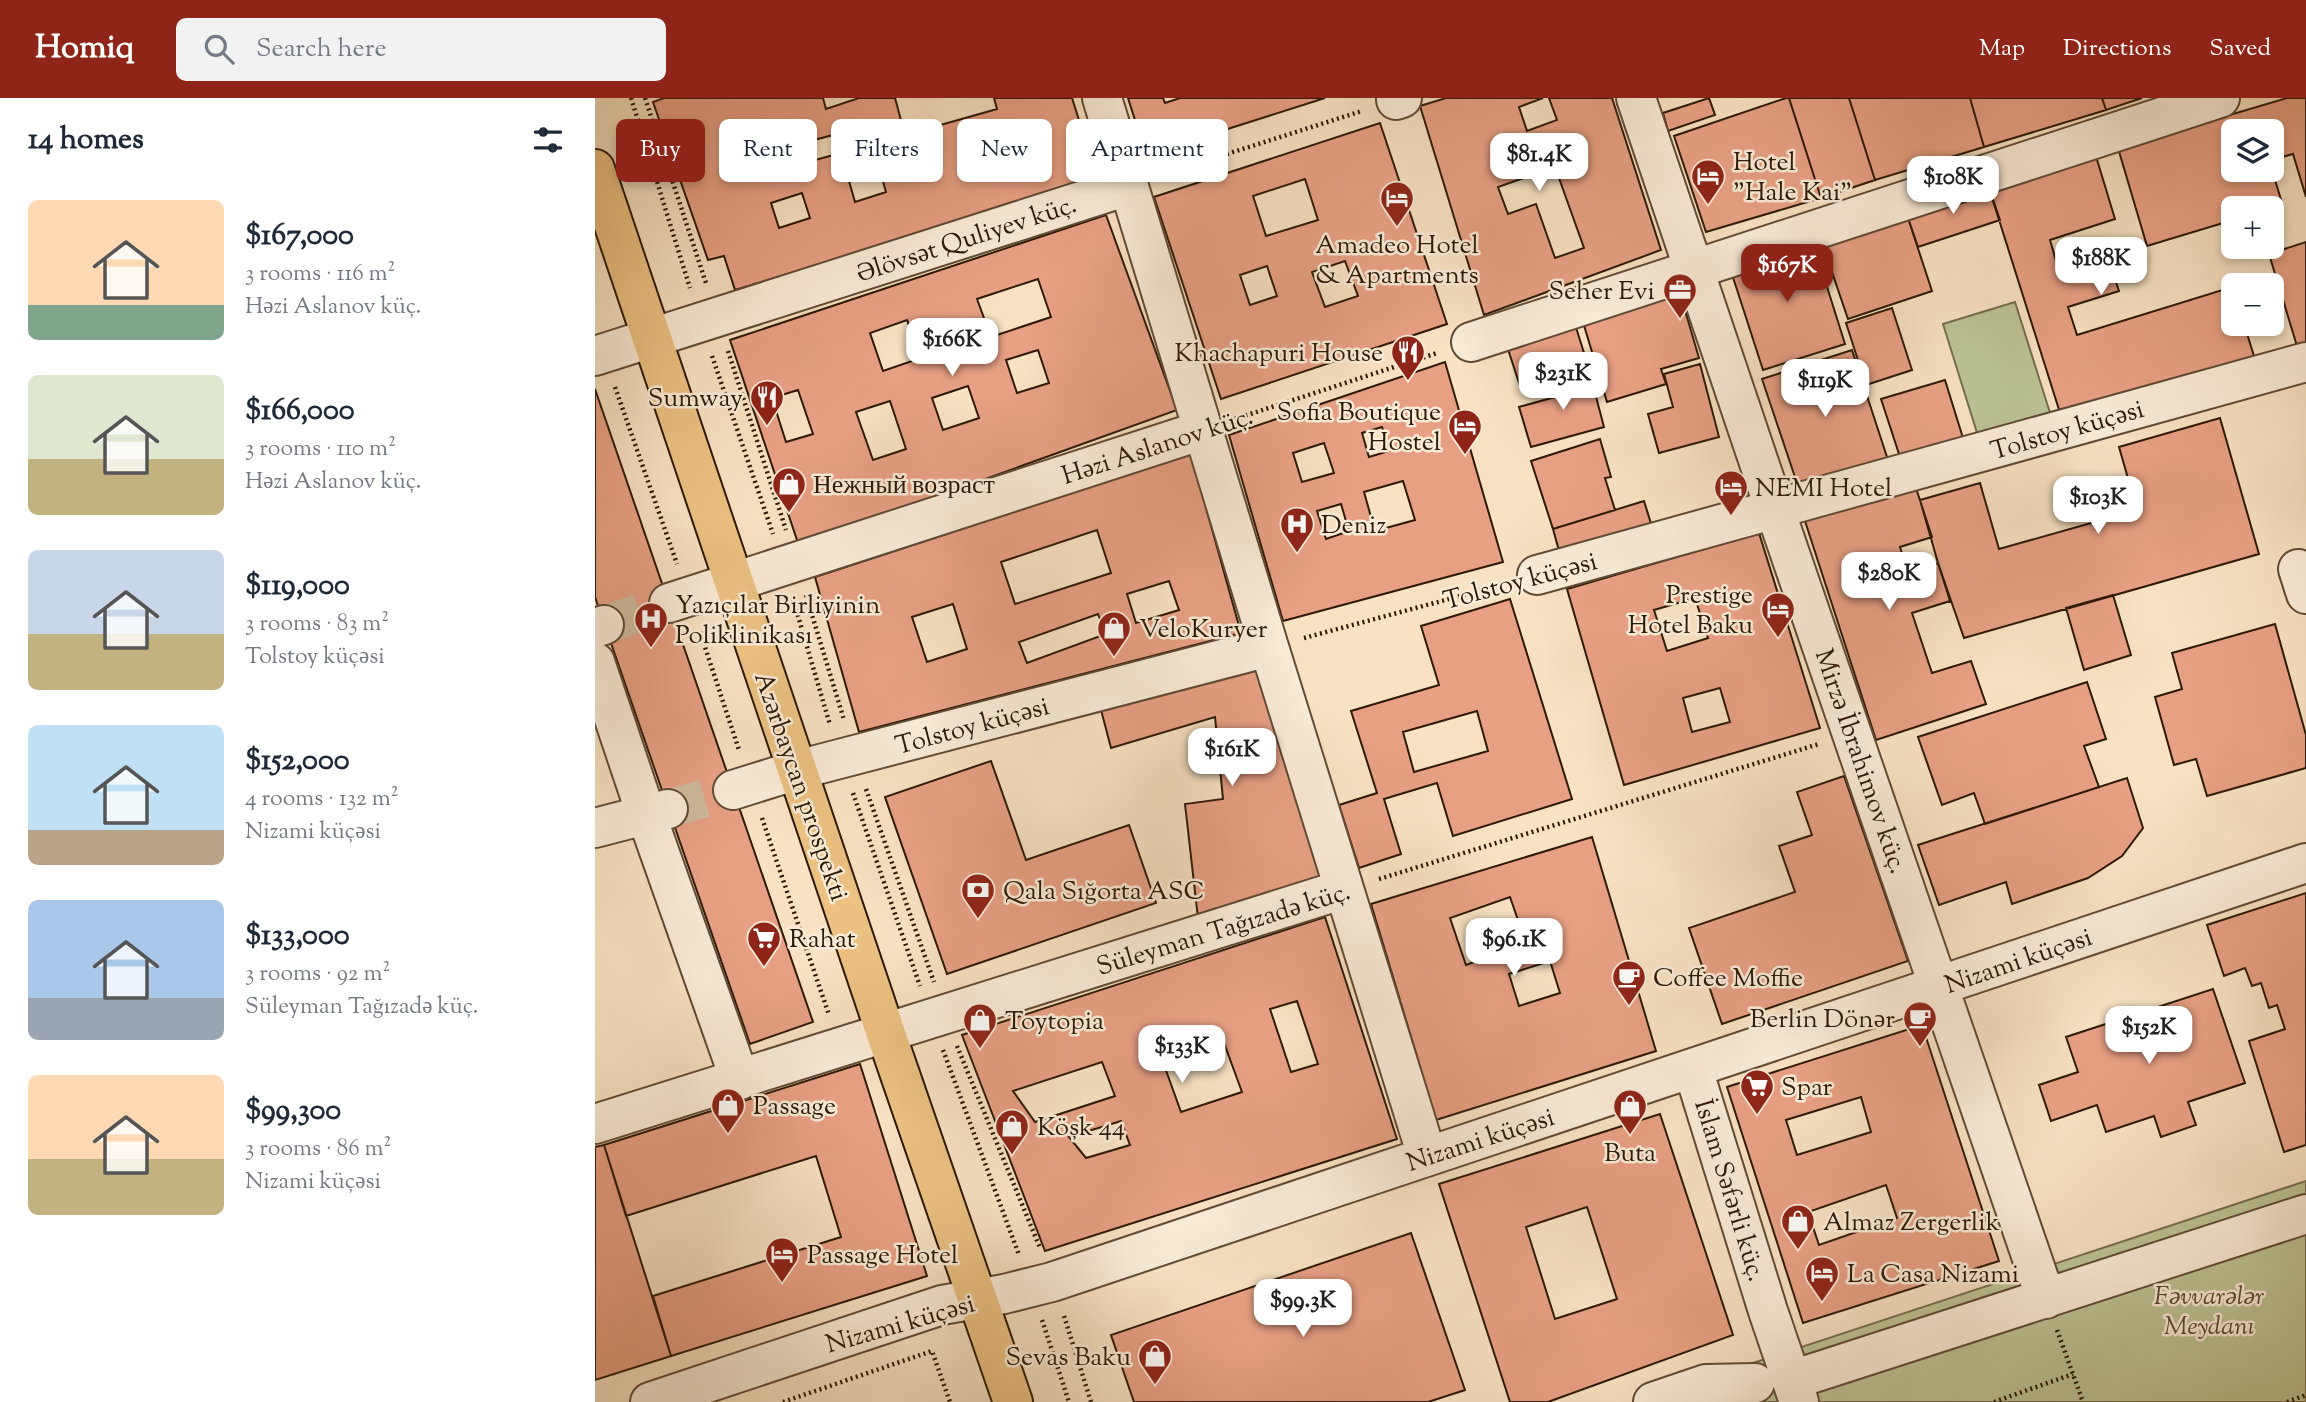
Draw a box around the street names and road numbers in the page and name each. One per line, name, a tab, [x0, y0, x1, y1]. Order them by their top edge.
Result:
street label: Əlövsət Quliyev küç.	[852, 187, 1082, 293]
street label: Tolstoy küçəsi	[1987, 392, 2149, 471]
street label: Həzi Aslanov küç.	[1057, 399, 1258, 496]
street label: Tolstoy küçəsi	[1440, 544, 1602, 621]
street label: Mirzə İbrahimov küç.	[1804, 644, 1915, 879]
street label: Azərbaycan prospekti	[743, 667, 856, 906]
street label: Tolstoy küçəsi	[892, 689, 1054, 766]
street label: Süleyman Tağızadə küç.	[1092, 874, 1355, 987]
street label: Nizami küçəsi	[1940, 920, 2098, 1005]
street label: İslam Səfərli küç.	[1683, 1095, 1774, 1286]
street label: Nizami küçəsi	[1402, 1100, 1560, 1183]
street label: Nizami küçəsi	[822, 1286, 980, 1364]

